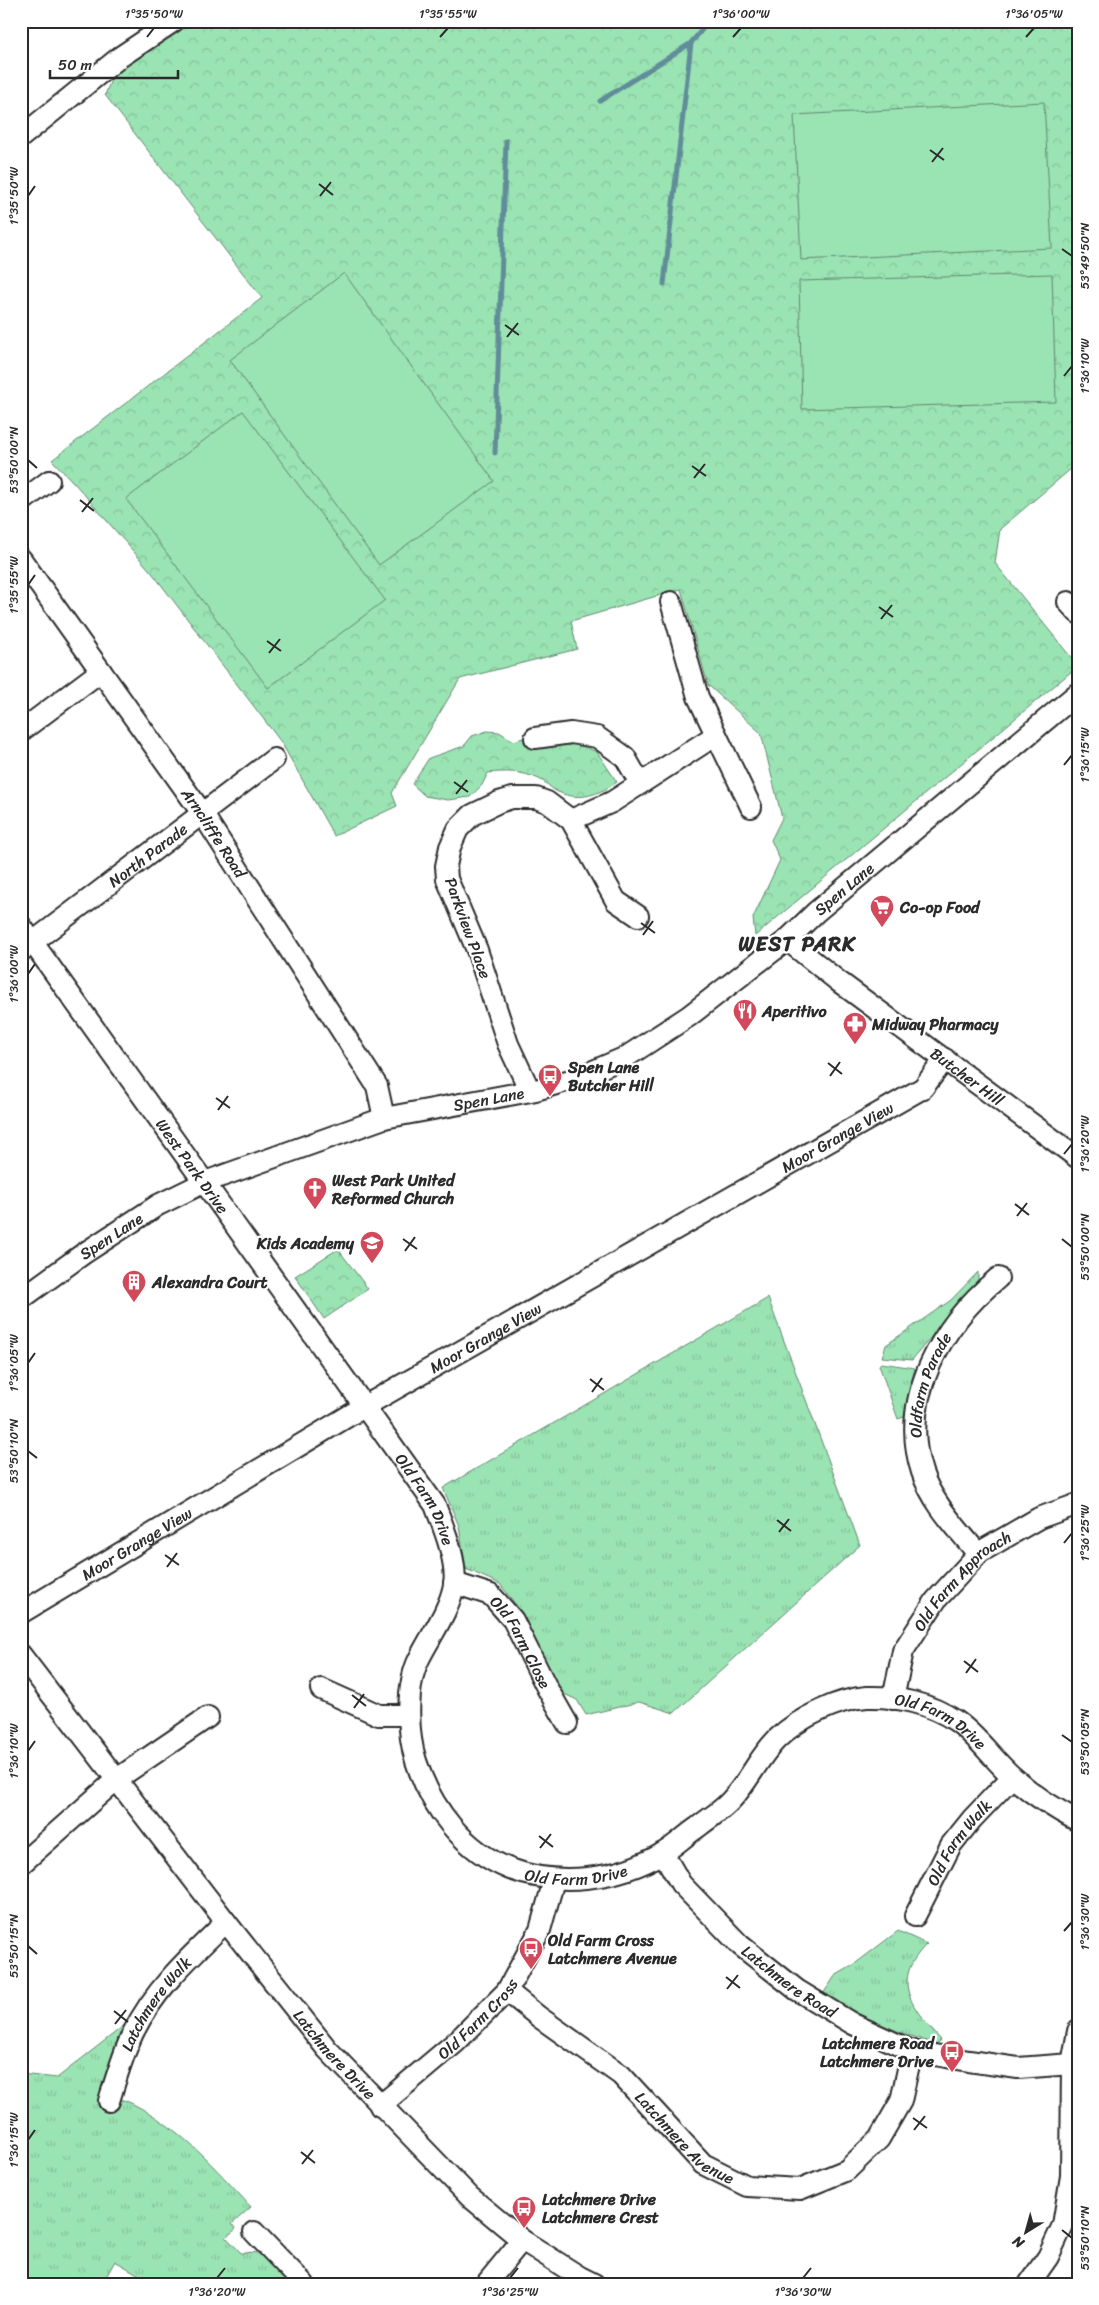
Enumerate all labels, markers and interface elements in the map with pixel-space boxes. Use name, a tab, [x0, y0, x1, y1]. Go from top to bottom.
text: 1°35'50"W	[125, 3, 184, 25]
text: 1°35'55"W	[419, 3, 478, 25]
text: 1°36'00"W	[712, 3, 771, 25]
text: 1°36'05"W	[1005, 3, 1063, 25]
scale bar	[50, 48, 178, 80]
text: 50 m	[58, 52, 93, 78]
text: 1°35'50"W	[3, 166, 25, 225]
text: 53°49'50"N	[1074, 222, 1096, 289]
text: 1°36'10"W	[1074, 338, 1096, 394]
text: 53°50'00"N	[3, 426, 25, 493]
text: 1°35'55"W	[3, 555, 25, 614]
text: 1°36'15"W	[1074, 727, 1096, 782]
street label: Arncliffe Road	[173, 780, 255, 885]
street label: North Parade	[101, 815, 194, 895]
street label: Spen Lane	[807, 855, 881, 923]
street label: Parkview Place	[436, 873, 500, 983]
place label: Co-op Food	[899, 893, 981, 922]
supermarket icon: Co-op Food	[869, 894, 895, 928]
district label: WEST PARK	[738, 925, 857, 963]
text: 1°36'00"W	[3, 944, 25, 1003]
place label: Aperitivo	[761, 997, 827, 1026]
restaurant icon: Aperitivo	[732, 998, 758, 1032]
place label: Midway Pharmacy	[871, 1010, 999, 1039]
pharmacy icon: Midway Pharmacy	[842, 1011, 868, 1045]
street label: Butcher Hill	[924, 1039, 1011, 1114]
place label: Spen Lane Butcher Hill	[567, 1053, 655, 1100]
bus stop icon: Spen Lane Butcher Hill	[537, 1063, 563, 1097]
street label: Spen Lane	[451, 1078, 527, 1119]
street label: Moor Grange View	[775, 1093, 899, 1181]
street label: West Park Drive	[148, 1112, 237, 1220]
text: 1°36'20"W	[1074, 1115, 1096, 1172]
place label: West Park United Reformed Church	[331, 1166, 456, 1213]
church icon: West Park United Reformed Church	[302, 1176, 328, 1210]
street label: Spen Lane	[73, 1204, 149, 1267]
text: 53°50'00"N	[1074, 1213, 1096, 1280]
place label: Kids Academy	[256, 1229, 355, 1258]
school or university icon: Kids Academy	[359, 1230, 385, 1264]
place label: Alexandra Court	[151, 1268, 268, 1297]
building icon: Alexandra Court	[121, 1269, 147, 1303]
street label: Moor Grange View	[424, 1294, 547, 1381]
street label: Oldfarm Parade	[901, 1326, 959, 1438]
text: 1°36'05"W	[3, 1334, 25, 1392]
text: 53°50'10"N	[3, 1418, 25, 1483]
street label: Old Farm Drive	[388, 1447, 463, 1549]
street label: Moor Grange View	[75, 1499, 198, 1588]
text: 1°36'25"W	[1074, 1504, 1096, 1561]
street label: Old Farm Approach	[905, 1522, 1017, 1637]
street label: Old Farm Close	[483, 1588, 560, 1694]
street label: Old Farm Drive	[893, 1684, 994, 1756]
text: 53°50'05"N	[1074, 1708, 1096, 1775]
text: 1°36'10"W	[3, 1723, 25, 1779]
street label: Old Farm Walk	[918, 1792, 999, 1891]
street label: Old Farm Drive	[522, 1856, 631, 1894]
text: 1°36'30"W	[1074, 1893, 1096, 1950]
text: 53°50'15"N	[3, 1913, 25, 1978]
place label: Old Farm Cross Latchmere Avenue	[547, 1926, 677, 1973]
bus stop icon: Old Farm Cross Latchmere Avenue	[518, 1936, 544, 1970]
street label: Latchmere Road	[735, 1937, 844, 2026]
street label: Latchmere Walk	[112, 1949, 199, 2056]
street label: Old Farm Cross	[430, 1973, 526, 2067]
street label: Latchmere Drive	[286, 2002, 383, 2107]
place label: Latchmere Road Latchmere Drive	[820, 2029, 936, 2076]
bus stop icon: Latchmere Road Latchmere Drive	[939, 2039, 965, 2073]
street label: Latchmere Avenue	[628, 2084, 740, 2192]
text: 1°36'15"W	[3, 2112, 25, 2167]
place label: Latchmere Drive Latchmere Crest	[542, 2185, 659, 2232]
bus stop icon: Latchmere Drive Latchmere Crest	[511, 2195, 537, 2229]
text: 53°50'10"N	[1074, 2205, 1096, 2270]
north arrow	[1002, 2208, 1052, 2258]
text: N	[1007, 2229, 1031, 2255]
text: 1°36'20"W	[189, 2281, 246, 2303]
text: 1°36'25"W	[482, 2281, 539, 2303]
text: 1°36'30"W	[775, 2281, 832, 2303]

